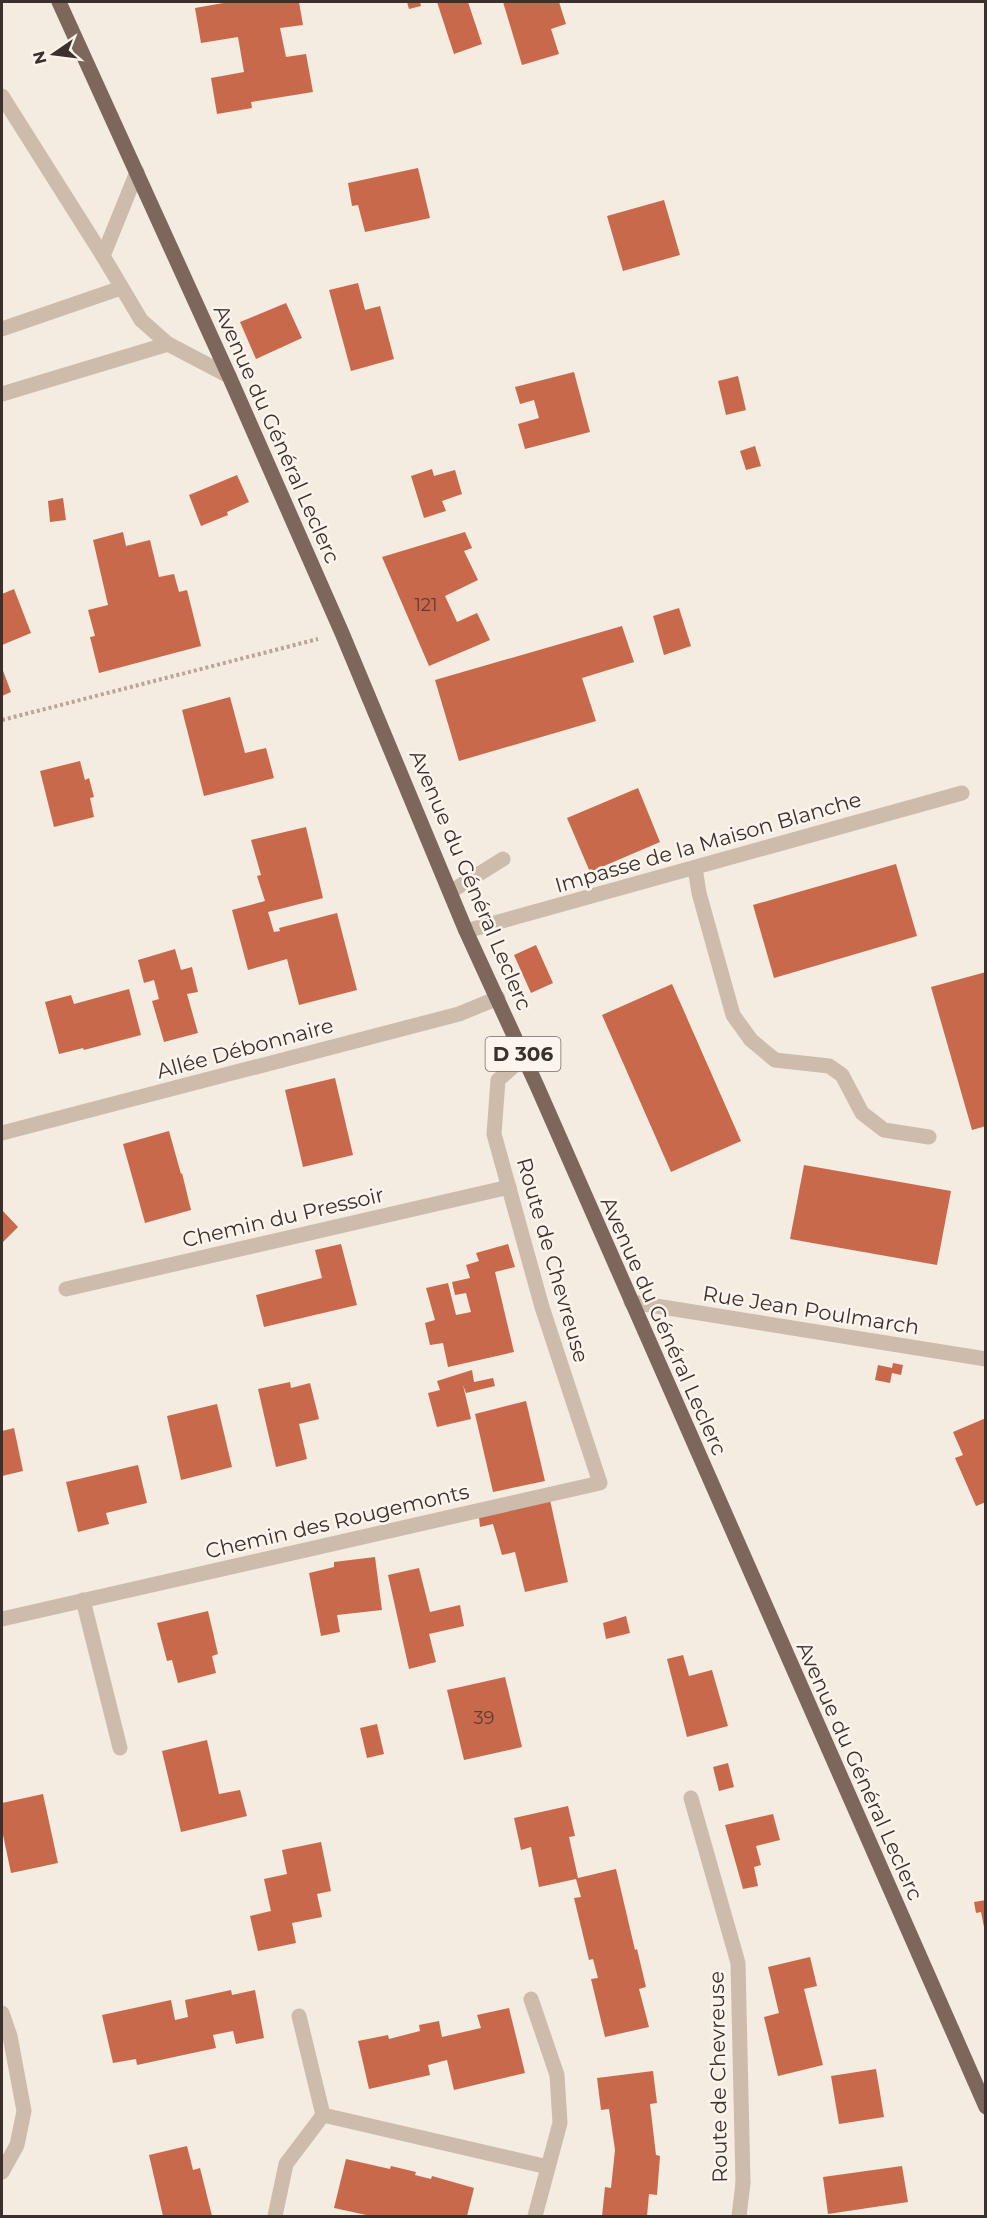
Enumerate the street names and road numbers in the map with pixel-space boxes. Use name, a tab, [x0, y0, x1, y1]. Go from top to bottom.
street label: Avenue du Général Leclerc	[209, 301, 345, 567]
street label: Avenue du Général Leclerc	[405, 746, 537, 1014]
street label: Impasse de la Maison Blanche	[552, 786, 864, 898]
street label: Allée Débonnaire	[154, 1012, 336, 1084]
road number: D 306	[486, 1037, 560, 1071]
street label: Route de Chevreuse	[512, 1155, 594, 1365]
street label: Chemin du Pressoir	[180, 1182, 386, 1252]
street label: Avenue du Général Leclerc	[596, 1193, 732, 1459]
street label: Rue Jean Poulmarch	[701, 1281, 921, 1339]
street label: Chemin des Rougemonts	[203, 1478, 471, 1564]
street label: Avenue du Général Leclerc	[792, 1638, 928, 1904]
street label: Route de Chevreuse	[704, 1971, 732, 2183]

